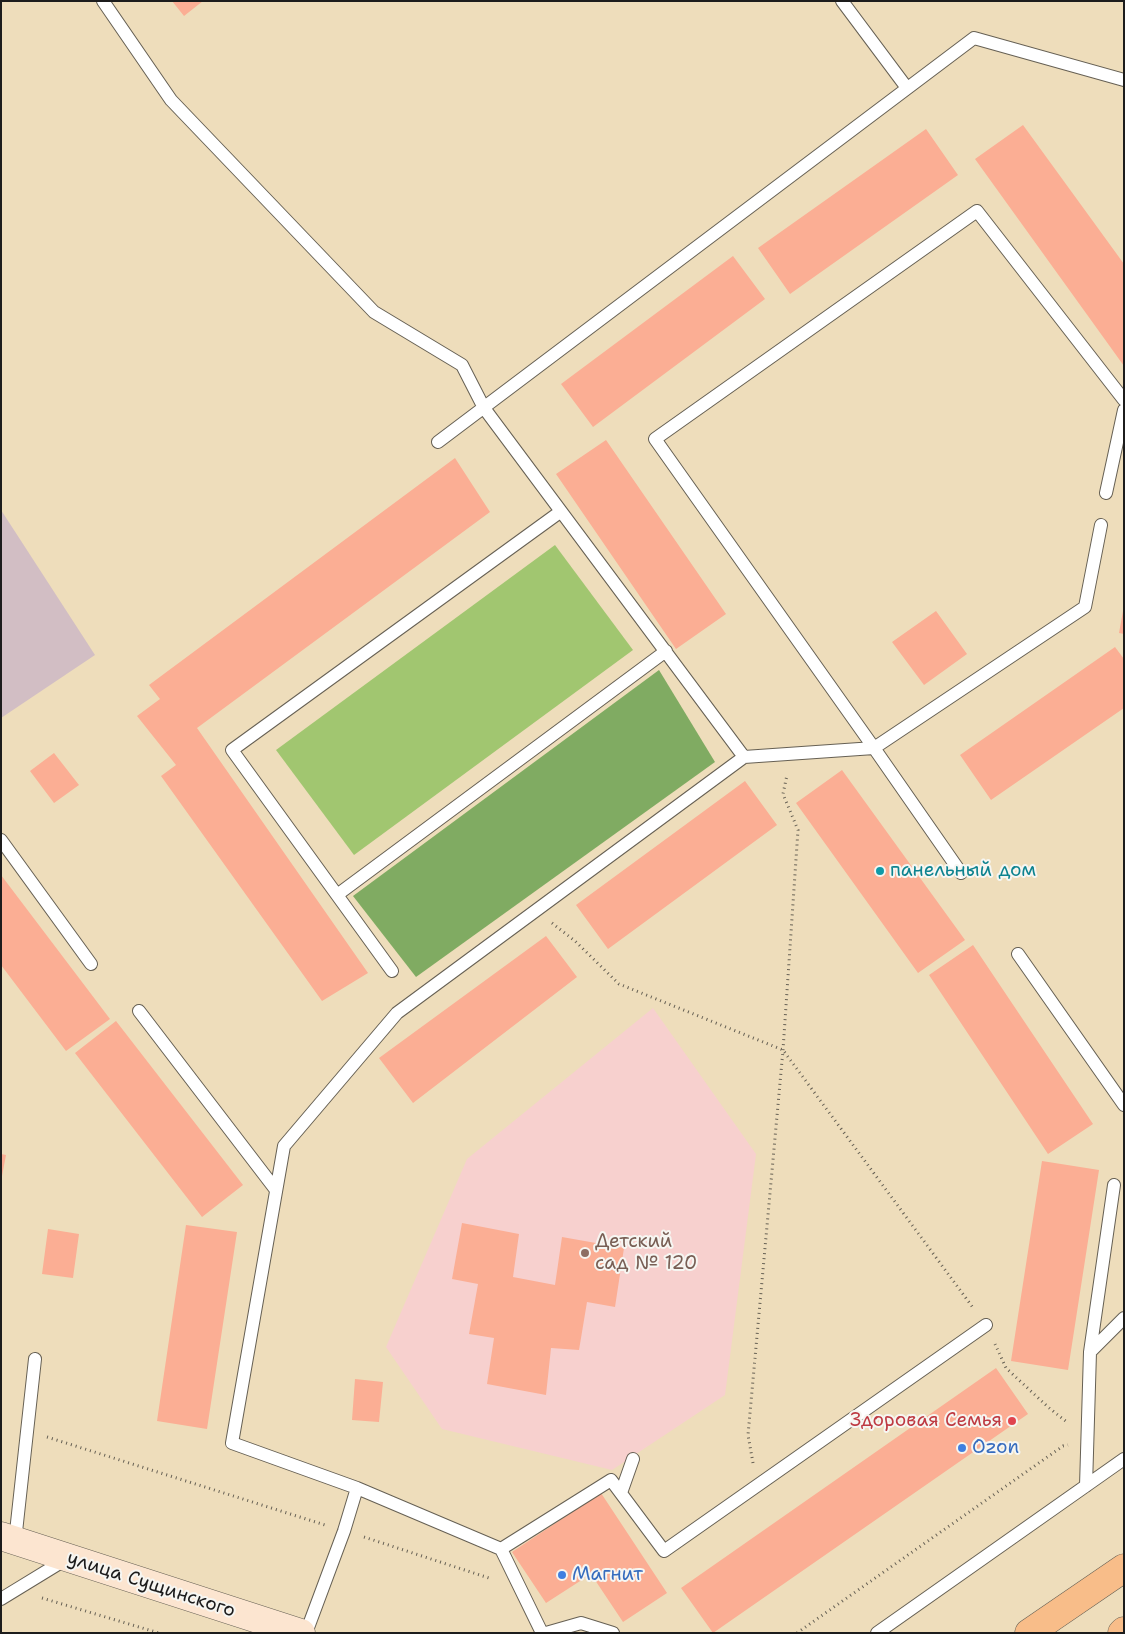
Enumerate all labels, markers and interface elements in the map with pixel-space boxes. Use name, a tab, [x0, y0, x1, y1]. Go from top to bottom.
place label: панельный дом	[890, 860, 1036, 882]
marker: панельный дом	[874, 865, 886, 877]
place label: Детский сад № 120	[595, 1231, 697, 1275]
marker: Детский сад № 120	[579, 1247, 591, 1259]
place label: Здоровая Семья	[850, 1410, 1002, 1432]
marker: Здоровая Семья	[1006, 1415, 1018, 1427]
place label: Ozon	[972, 1437, 1019, 1459]
marker: Ozon	[956, 1442, 968, 1454]
street label: улица Сущинского	[64, 1547, 238, 1623]
place label: Магнит	[572, 1564, 643, 1586]
marker: Магнит	[556, 1569, 568, 1581]

